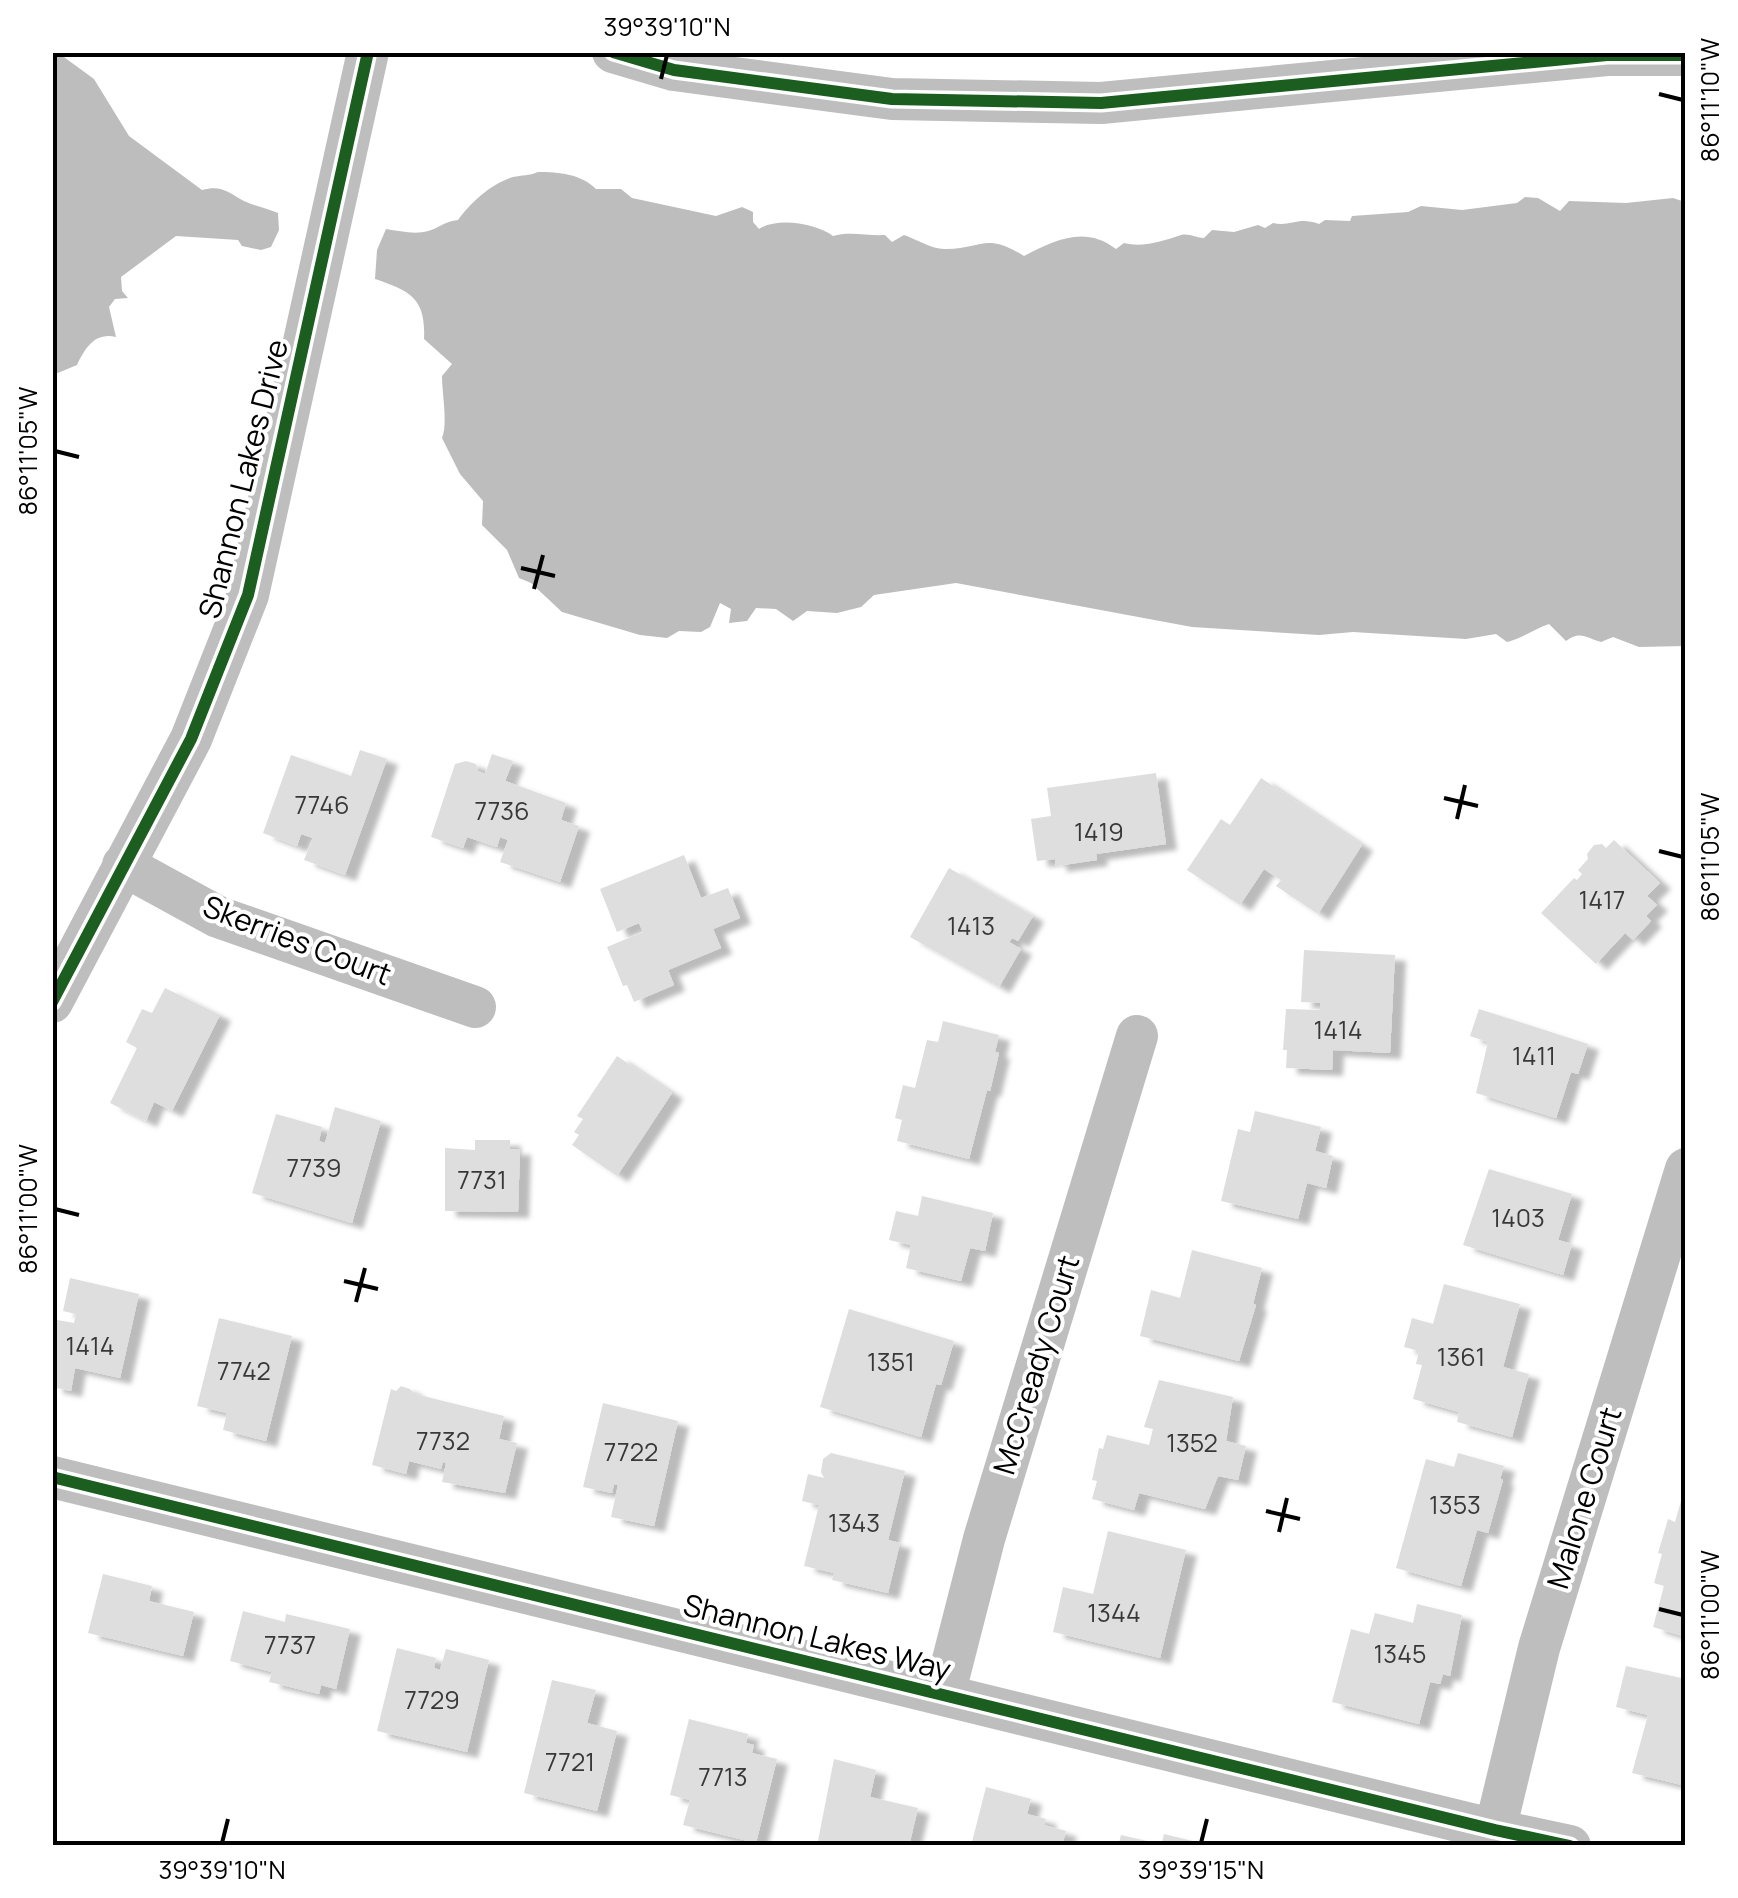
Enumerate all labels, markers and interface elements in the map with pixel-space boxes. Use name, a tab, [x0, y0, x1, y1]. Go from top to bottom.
text: 39°39'10"N	[603, 9, 731, 44]
text: 86°11'10"W	[1692, 38, 1727, 162]
street label: Shannon Lakes Drive	[188, 335, 297, 622]
text: 86°11'05"W	[10, 387, 45, 516]
house number: 7746	[294, 787, 350, 822]
house number: 7736	[474, 793, 530, 828]
text: 86°11'05"W	[1692, 793, 1727, 922]
house number: 1419	[1074, 814, 1124, 849]
house number: 1417	[1579, 882, 1625, 917]
street label: Skerries Court	[198, 885, 397, 994]
house number: 1413	[947, 908, 995, 943]
house number: 1414	[1314, 1012, 1362, 1047]
house number: 1411	[1512, 1038, 1556, 1073]
text: 86°11'00"W	[10, 1144, 45, 1274]
house number: 7739	[286, 1150, 342, 1185]
house number: 7731	[457, 1162, 507, 1197]
house number: 1403	[1491, 1200, 1545, 1235]
street label: McCready Court	[983, 1250, 1088, 1479]
house number: 1414	[66, 1328, 114, 1363]
house number: 1361	[1437, 1339, 1485, 1374]
house number: 1351	[867, 1344, 915, 1379]
house number: 7742	[217, 1353, 271, 1388]
street label: Malone Court	[1537, 1402, 1631, 1593]
house number: 7732	[416, 1423, 470, 1458]
house number: 1352	[1166, 1425, 1218, 1460]
house number: 7722	[604, 1434, 658, 1469]
house number: 1353	[1429, 1487, 1481, 1522]
house number: 1343	[828, 1505, 880, 1540]
text: 86°11'00"W	[1692, 1550, 1727, 1680]
street label: Shannon Lakes Way	[679, 1583, 956, 1690]
house number: 1344	[1087, 1595, 1141, 1630]
house number: 7737	[264, 1627, 316, 1662]
house number: 1345	[1374, 1636, 1426, 1671]
house number: 7729	[404, 1682, 460, 1717]
house number: 7721	[545, 1744, 595, 1779]
house number: 7713	[698, 1759, 748, 1794]
text: 39°39'10"N	[158, 1852, 286, 1887]
text: 39°39'15"N	[1138, 1852, 1264, 1887]

